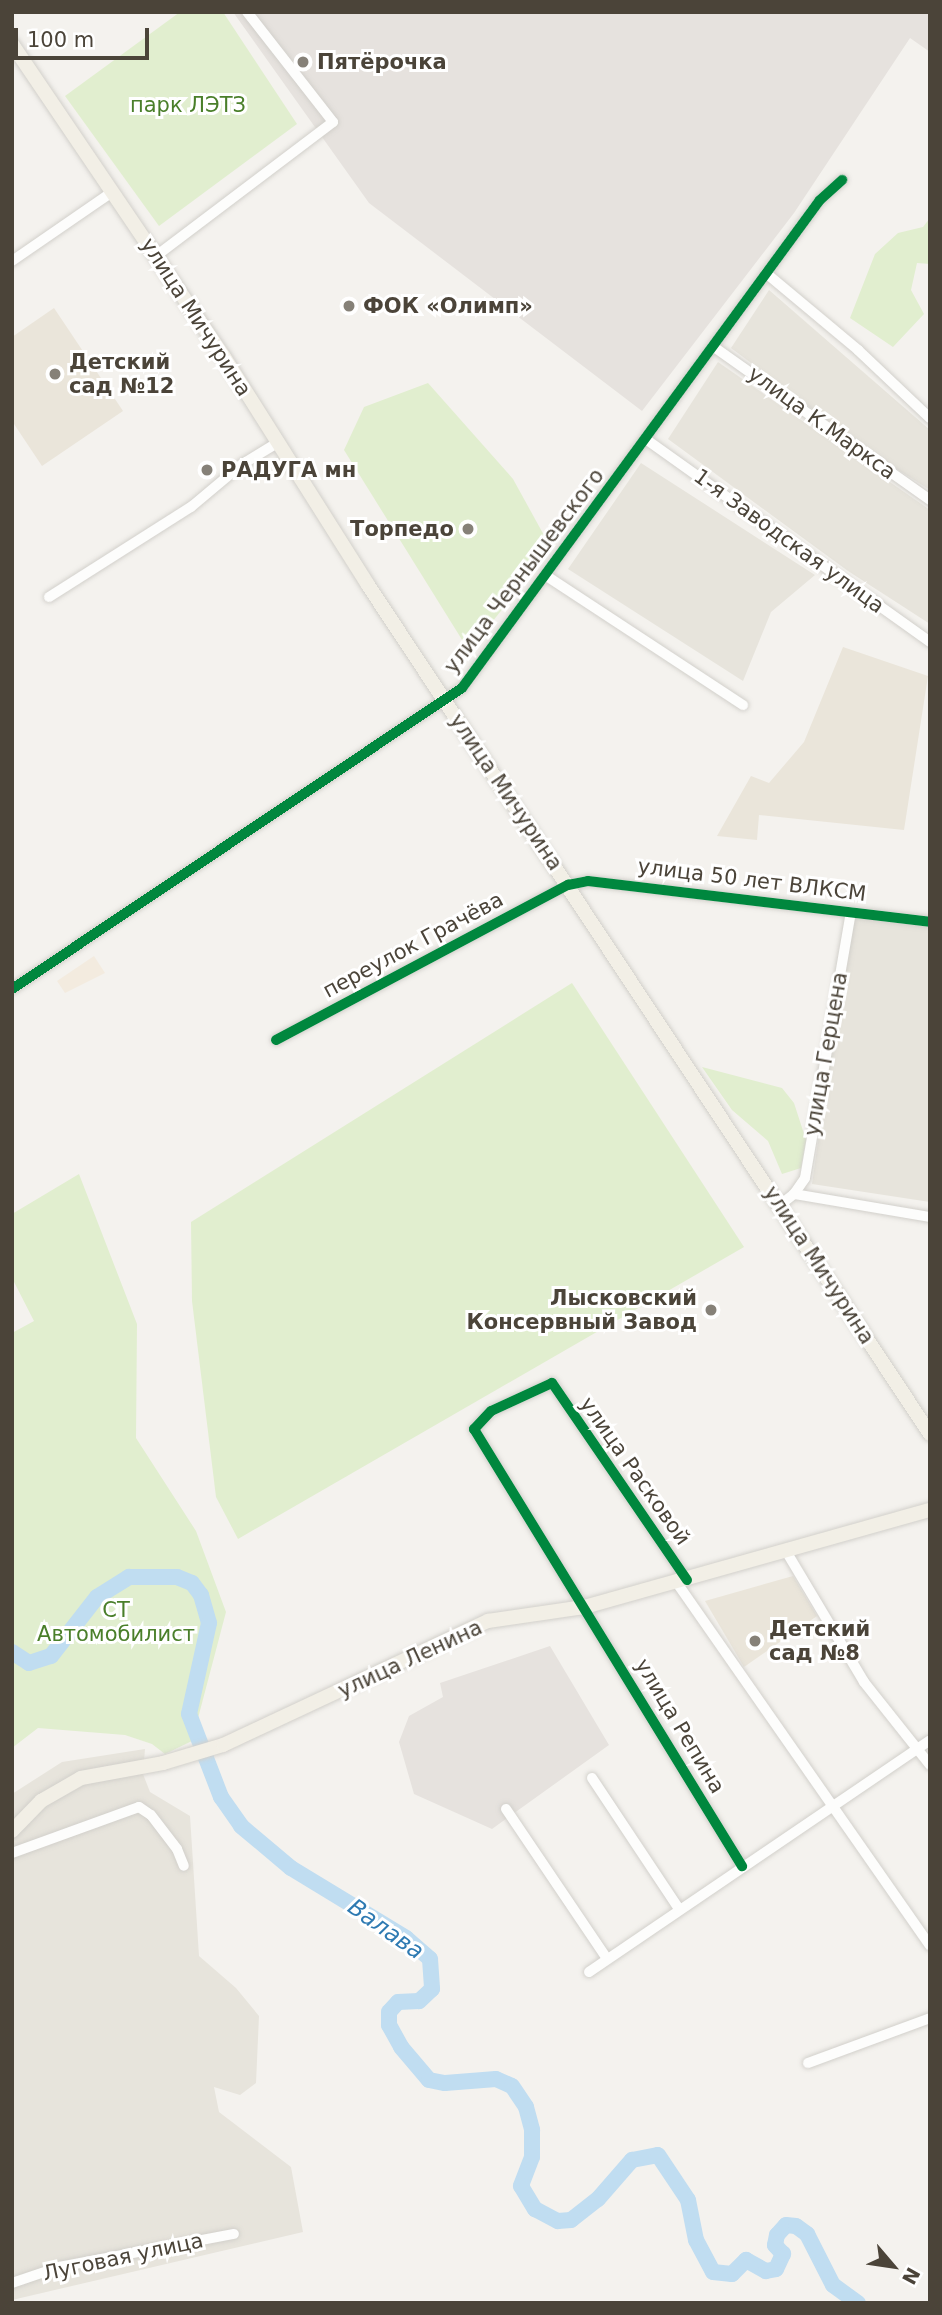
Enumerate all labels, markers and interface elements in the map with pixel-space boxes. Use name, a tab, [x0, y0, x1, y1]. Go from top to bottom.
scale bar	[18, 14, 152, 58]
text: 100 m	[27, 28, 94, 52]
place label: Пятёрочка	[317, 49, 447, 75]
marker: Пятёрочка	[295, 54, 311, 70]
park label: парк ЛЭТЗ	[130, 92, 246, 118]
street label: улица Мичурина	[135, 233, 257, 401]
place label: ФОК «Олимп»	[363, 293, 533, 319]
marker: ФОК «Олимп»	[341, 298, 357, 314]
place label: Детский сад №12	[69, 349, 174, 399]
street label: улица К.Маркса	[743, 361, 901, 485]
marker: Детский сад №12	[47, 366, 63, 382]
place label: РАДУГА мн	[221, 457, 356, 483]
marker: РАДУГА мн	[199, 462, 215, 478]
street label: 1-я Заводская улица	[689, 463, 889, 619]
street label: улица Чернышевского	[439, 464, 609, 678]
place label: Торпедо	[350, 516, 454, 542]
marker: Торпедо	[460, 521, 476, 537]
street label: улица Мичурина	[444, 709, 568, 875]
street label: улица 50 лет ВЛКСМ	[636, 853, 868, 907]
street label: переулок Грачёва	[319, 887, 507, 1003]
street label: улица Герцена	[799, 970, 853, 1138]
street label: улица Мичурина	[758, 1181, 880, 1349]
place label: Лысковский Консервный Завод	[467, 1285, 697, 1335]
marker: Лысковский Консервный Завод	[703, 1302, 719, 1318]
street label: улица Расковой	[575, 1392, 695, 1550]
park label: СТ Автомобилист	[37, 1597, 195, 1647]
street label: улица Ленина	[334, 1615, 486, 1703]
place label: Детский сад №8	[769, 1616, 870, 1666]
marker: Детский сад №8	[747, 1633, 763, 1649]
street label: улица Репина	[630, 1654, 730, 1798]
water label: Валава	[343, 1893, 429, 1965]
street label: Луговая улица	[41, 2228, 205, 2286]
north arrow	[858, 2231, 928, 2301]
text: N	[898, 2264, 925, 2288]

